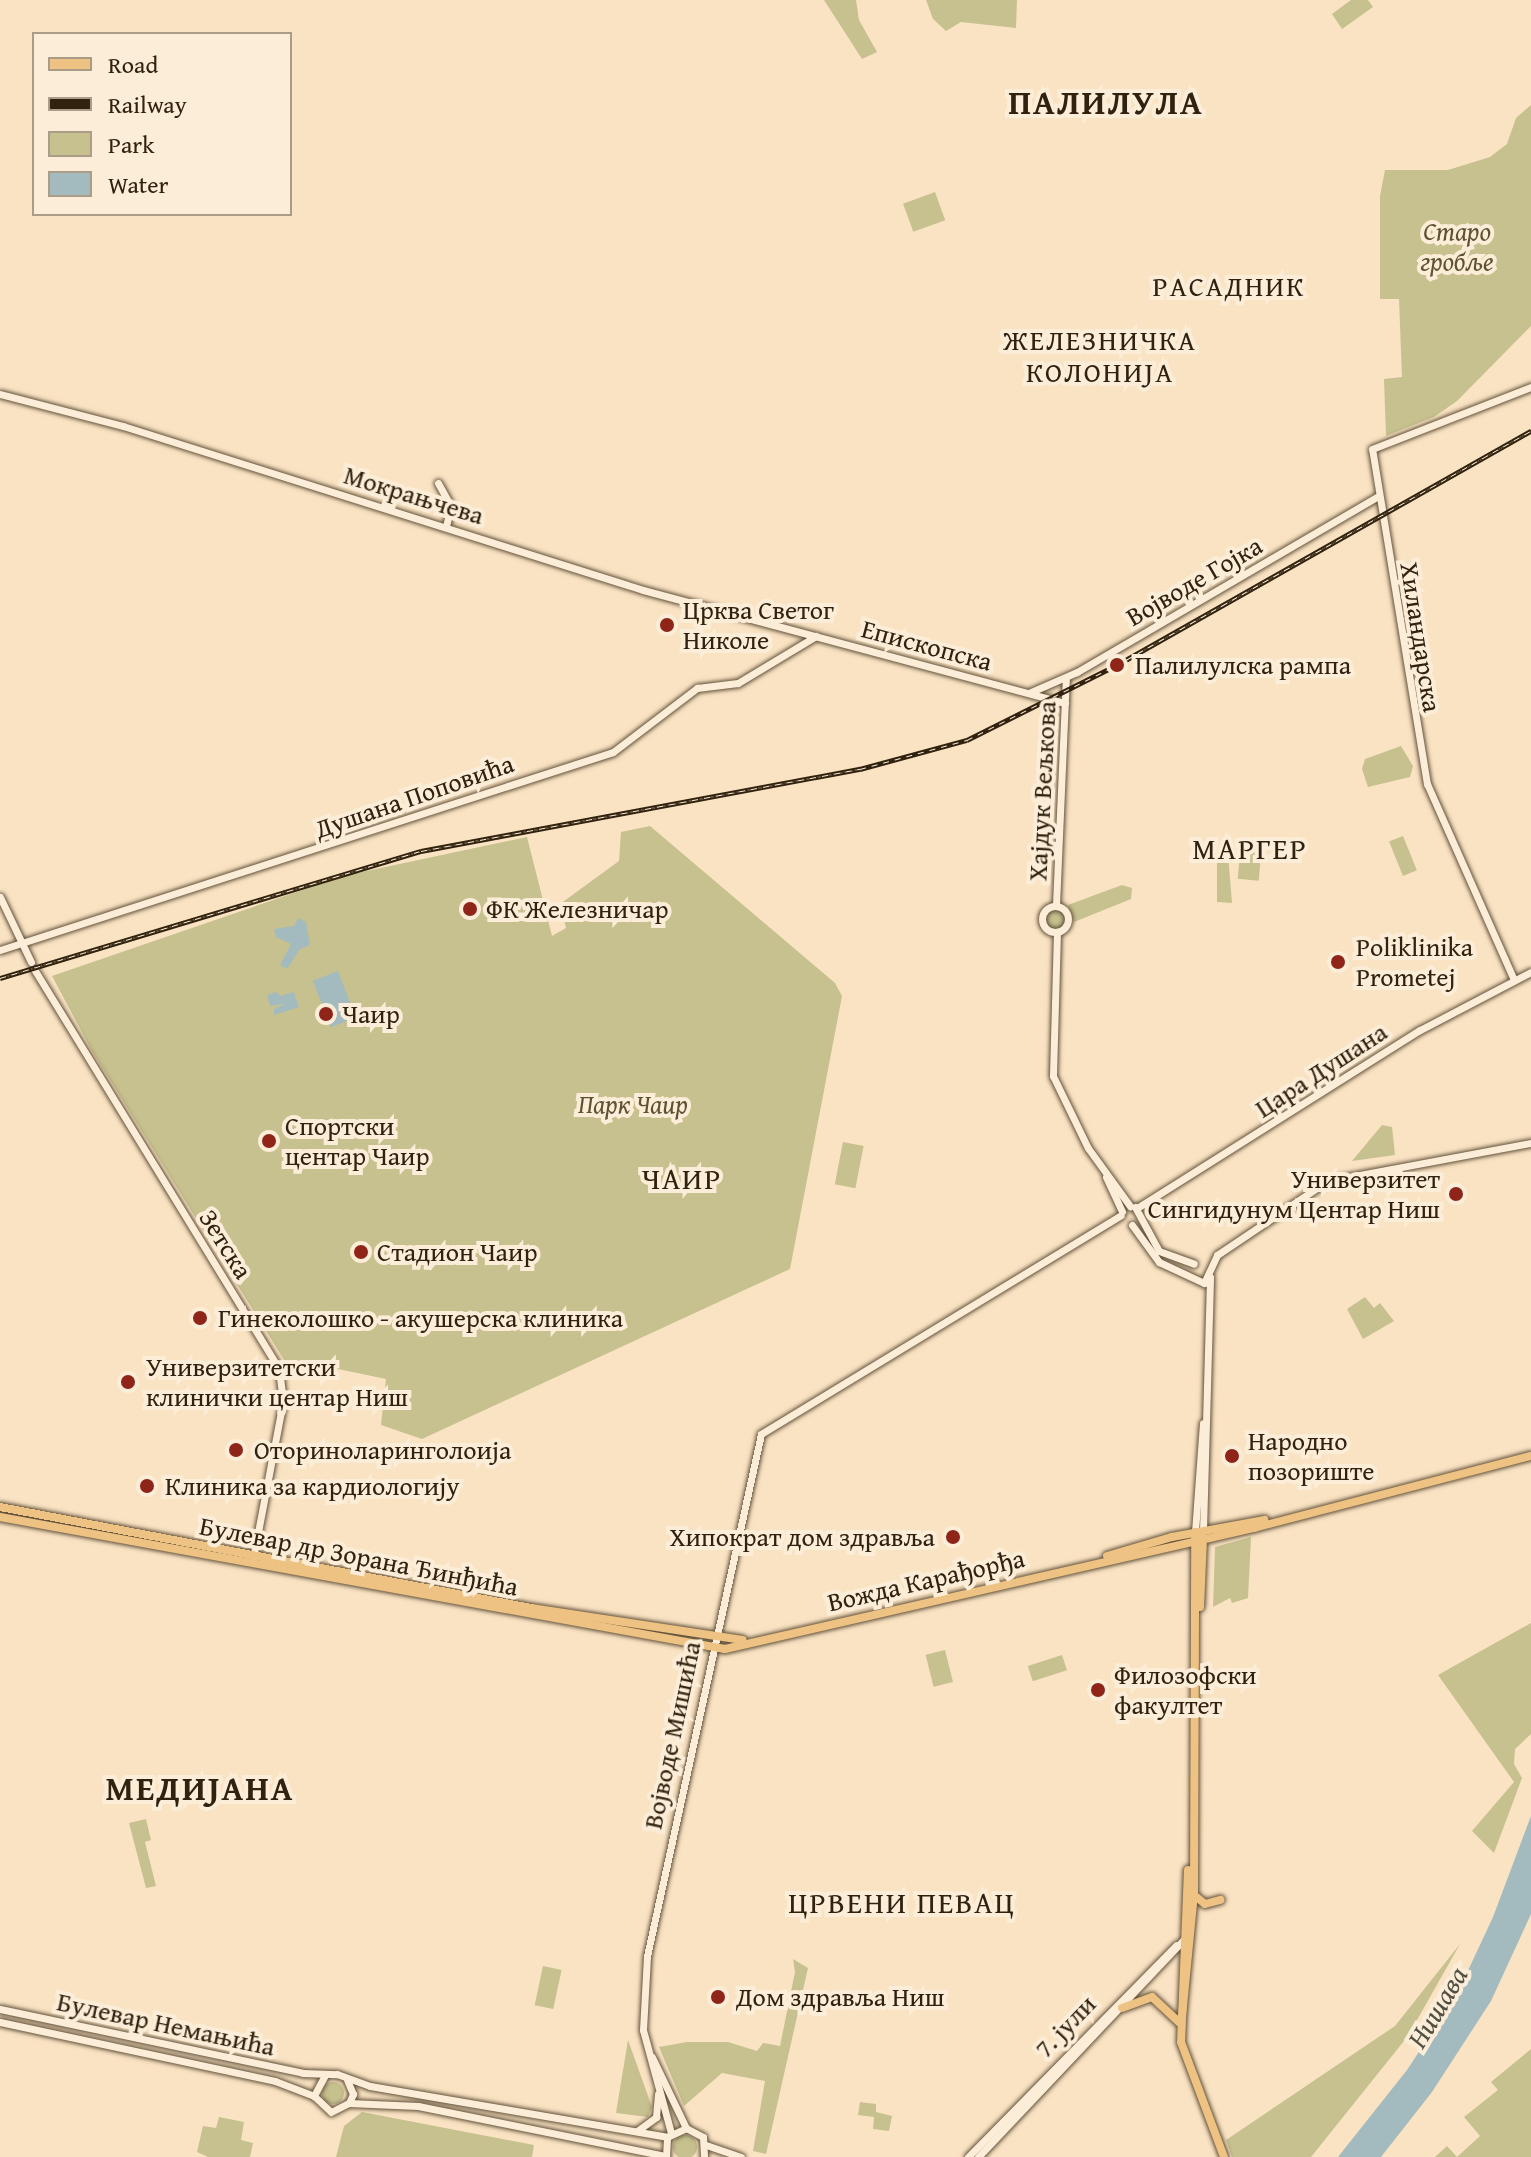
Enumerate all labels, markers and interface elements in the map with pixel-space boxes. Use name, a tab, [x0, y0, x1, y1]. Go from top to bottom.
legend	[32, 32, 292, 216]
text: Road	[108, 47, 158, 82]
district label: ПАЛИЛУЛА	[1008, 82, 1204, 122]
text: Railway	[108, 87, 187, 122]
text: Park	[108, 127, 154, 162]
text: Water	[108, 167, 168, 202]
park label: Старо гробље	[1421, 215, 1493, 276]
district label: РАСАДНИК	[1153, 269, 1305, 303]
district label: ЖЕЛЕЗНИЧКА КОЛОНИЈА	[1003, 323, 1197, 389]
street label: Мокрањчева	[340, 459, 488, 531]
street label: Војводе Гојка	[1120, 530, 1268, 632]
street label: Хиландарска	[1394, 560, 1448, 714]
place label: Црква Светог Николе	[683, 594, 834, 656]
street label: Епископска	[858, 613, 996, 677]
marker: Црква Светог Николе	[658, 616, 676, 634]
place label: Палилулска рампа	[1135, 649, 1351, 681]
marker: Палилулска рампа	[1106, 654, 1128, 676]
street label: Хајдук Вељкова	[1022, 700, 1062, 882]
street label: Душана Поповића	[311, 747, 517, 845]
district label: МАРГЕР	[1192, 830, 1308, 866]
place label: ФК Железничар	[486, 893, 669, 925]
marker: ФК Железничар	[461, 900, 479, 918]
place label: Poliklinika Prometej	[1356, 931, 1473, 992]
marker: Poliklinika Prometej	[1327, 951, 1349, 973]
place label: Чаир	[342, 998, 400, 1030]
marker: Чаир	[317, 1005, 335, 1023]
street label: Цара Душана	[1249, 1016, 1393, 1124]
park label: Парк Чаир	[578, 1088, 688, 1120]
place label: Спортски центар Чаир	[285, 1110, 430, 1172]
marker: Спортски центар Чаир	[260, 1132, 278, 1150]
district label: ЧАИР	[642, 1160, 722, 1196]
place label: Универзитет Сингидунум Центар Ниш	[1148, 1163, 1440, 1224]
marker: Универзитет Сингидунум Центар Ниш	[1447, 1185, 1465, 1203]
street label: Зетска	[193, 1204, 259, 1284]
place label: Стадион Чаир	[377, 1236, 537, 1268]
marker: Стадион Чаир	[352, 1243, 370, 1261]
place label: Гинеколошко - акушерска клиника	[218, 1302, 623, 1334]
marker: Гинеколошко - акушерска клиника	[189, 1307, 211, 1329]
place label: Универзитетски клинички центар Ниш	[146, 1351, 408, 1412]
marker: Универзитетски клинички центар Ниш	[117, 1371, 139, 1393]
place label: Народно позориште	[1248, 1425, 1374, 1486]
place label: Оториноларинголоија	[254, 1434, 511, 1466]
marker: Оториноларинголоија	[225, 1439, 247, 1461]
marker: Народно позориште	[1223, 1447, 1241, 1465]
place label: Клиника за кардиологију	[165, 1470, 460, 1502]
marker: Клиника за кардиологију	[136, 1475, 158, 1497]
street label: Булевар др Зорана Ђинђића	[197, 1510, 521, 1602]
place label: Хипократ дом здравља	[669, 1521, 935, 1553]
marker: Хипократ дом здравља	[942, 1526, 964, 1548]
street label: Вожда Карађорђа	[824, 1542, 1028, 1618]
street label: Војводе Мишића	[637, 1638, 707, 1832]
place label: Филозофски факултет	[1114, 1659, 1257, 1720]
marker: Филозофски факултет	[1089, 1681, 1107, 1699]
district label: МЕДИЈАНА	[105, 1768, 295, 1808]
district label: ЦРВЕНИ ПЕВАЦ	[788, 1884, 1016, 1920]
water label: Нишава	[1400, 1960, 1474, 2054]
place label: Дом здравља Ниш	[736, 1981, 944, 2013]
street label: Булевар Немањића	[54, 1986, 278, 2062]
marker: Дом здравља Ниш	[707, 1986, 729, 2008]
street label: 7. јули	[1028, 1988, 1102, 2064]

